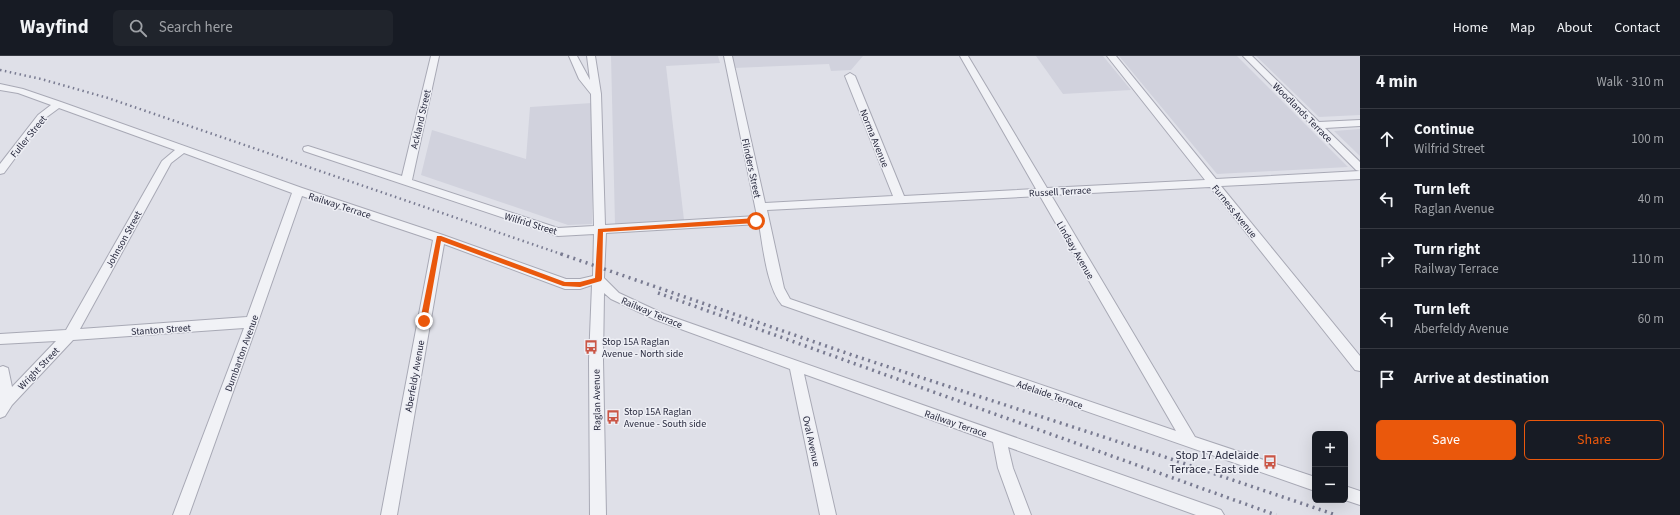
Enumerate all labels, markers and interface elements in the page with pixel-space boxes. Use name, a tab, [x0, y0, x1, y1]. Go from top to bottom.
search box	[113, 10, 393, 46]
text: Wayfind	[20, 14, 89, 41]
icon: search	[127, 17, 149, 39]
text: Search here	[159, 17, 233, 38]
text: Home	[1453, 18, 1488, 38]
text: Map	[1510, 18, 1535, 38]
text: About	[1557, 18, 1592, 38]
text: Contact	[1614, 18, 1660, 38]
text: 4 min	[1376, 70, 1417, 94]
text: Walk · 310 m	[1596, 73, 1664, 91]
street label: Woodlands Terrace	[1269, 80, 1335, 146]
street label: Ackland Street	[407, 88, 435, 150]
street label: Norma Avenue	[856, 107, 892, 170]
street label: Fuller Street	[7, 112, 51, 161]
text: Continue	[1414, 119, 1474, 140]
icon: ahead	[1376, 128, 1398, 150]
text: 100 m	[1631, 130, 1664, 148]
street label: Flinders Street	[738, 137, 764, 200]
text: Wilfrid Street	[1414, 140, 1485, 158]
text: Turn left	[1414, 179, 1470, 200]
street label: Furness Avenue	[1208, 182, 1260, 241]
street label: Russell Terrace	[1029, 183, 1092, 201]
icon: left	[1376, 188, 1398, 210]
street label: Railway Terrace	[307, 189, 373, 223]
text: 40 m	[1638, 190, 1664, 208]
text: Raglan Avenue	[1414, 200, 1494, 218]
street label: Johnson Street	[102, 208, 146, 271]
street label: Wilfrid Street	[503, 209, 559, 239]
route start	[747, 212, 765, 230]
street label: Lindsay Avenue	[1053, 219, 1097, 282]
text: Turn right	[1414, 239, 1480, 260]
icon: right	[1376, 248, 1398, 270]
text: 110 m	[1631, 250, 1664, 268]
text: Railway Terrace	[1414, 260, 1499, 278]
street label: Railway Terrace	[619, 294, 684, 332]
text: Turn left	[1414, 299, 1470, 320]
icon: left	[1376, 308, 1398, 330]
text: 60 m	[1638, 310, 1664, 328]
route end	[415, 312, 433, 330]
street label: Dumbarton Avenue	[222, 313, 262, 394]
text: Aberfeldy Avenue	[1414, 320, 1509, 338]
street label: Stanton Street	[131, 321, 192, 339]
place label: Stop 15A Raglan Avenue - North side	[602, 335, 683, 361]
street label: Aberfeldy Avenue	[402, 339, 428, 413]
bus stop icon: Stop 15A Raglan Avenue - North side	[583, 339, 599, 355]
street label: Wright Street	[15, 344, 63, 393]
icon: arrive	[1376, 368, 1398, 390]
text: Arrive at destination	[1414, 368, 1549, 389]
street label: Raglan Avenue	[589, 369, 605, 431]
street label: Adelaide Terrace	[1015, 377, 1085, 413]
place label: Stop 15A Raglan Avenue - South side	[624, 405, 706, 431]
street label: Railway Terrace	[923, 407, 989, 441]
bus stop icon: Stop 15A Raglan Avenue - South side	[605, 409, 621, 425]
street label: Oval Avenue	[799, 415, 823, 468]
button: Save	[1376, 420, 1516, 460]
button: Share	[1524, 420, 1664, 460]
map controls	[1312, 431, 1348, 503]
button: +	[1312, 431, 1348, 467]
place label: Stop 17 Adelaide Terrace - East side	[1169, 447, 1259, 478]
bus stop icon: Stop 17 Adelaide Terrace - East side	[1262, 454, 1278, 470]
button: −	[1312, 467, 1348, 503]

